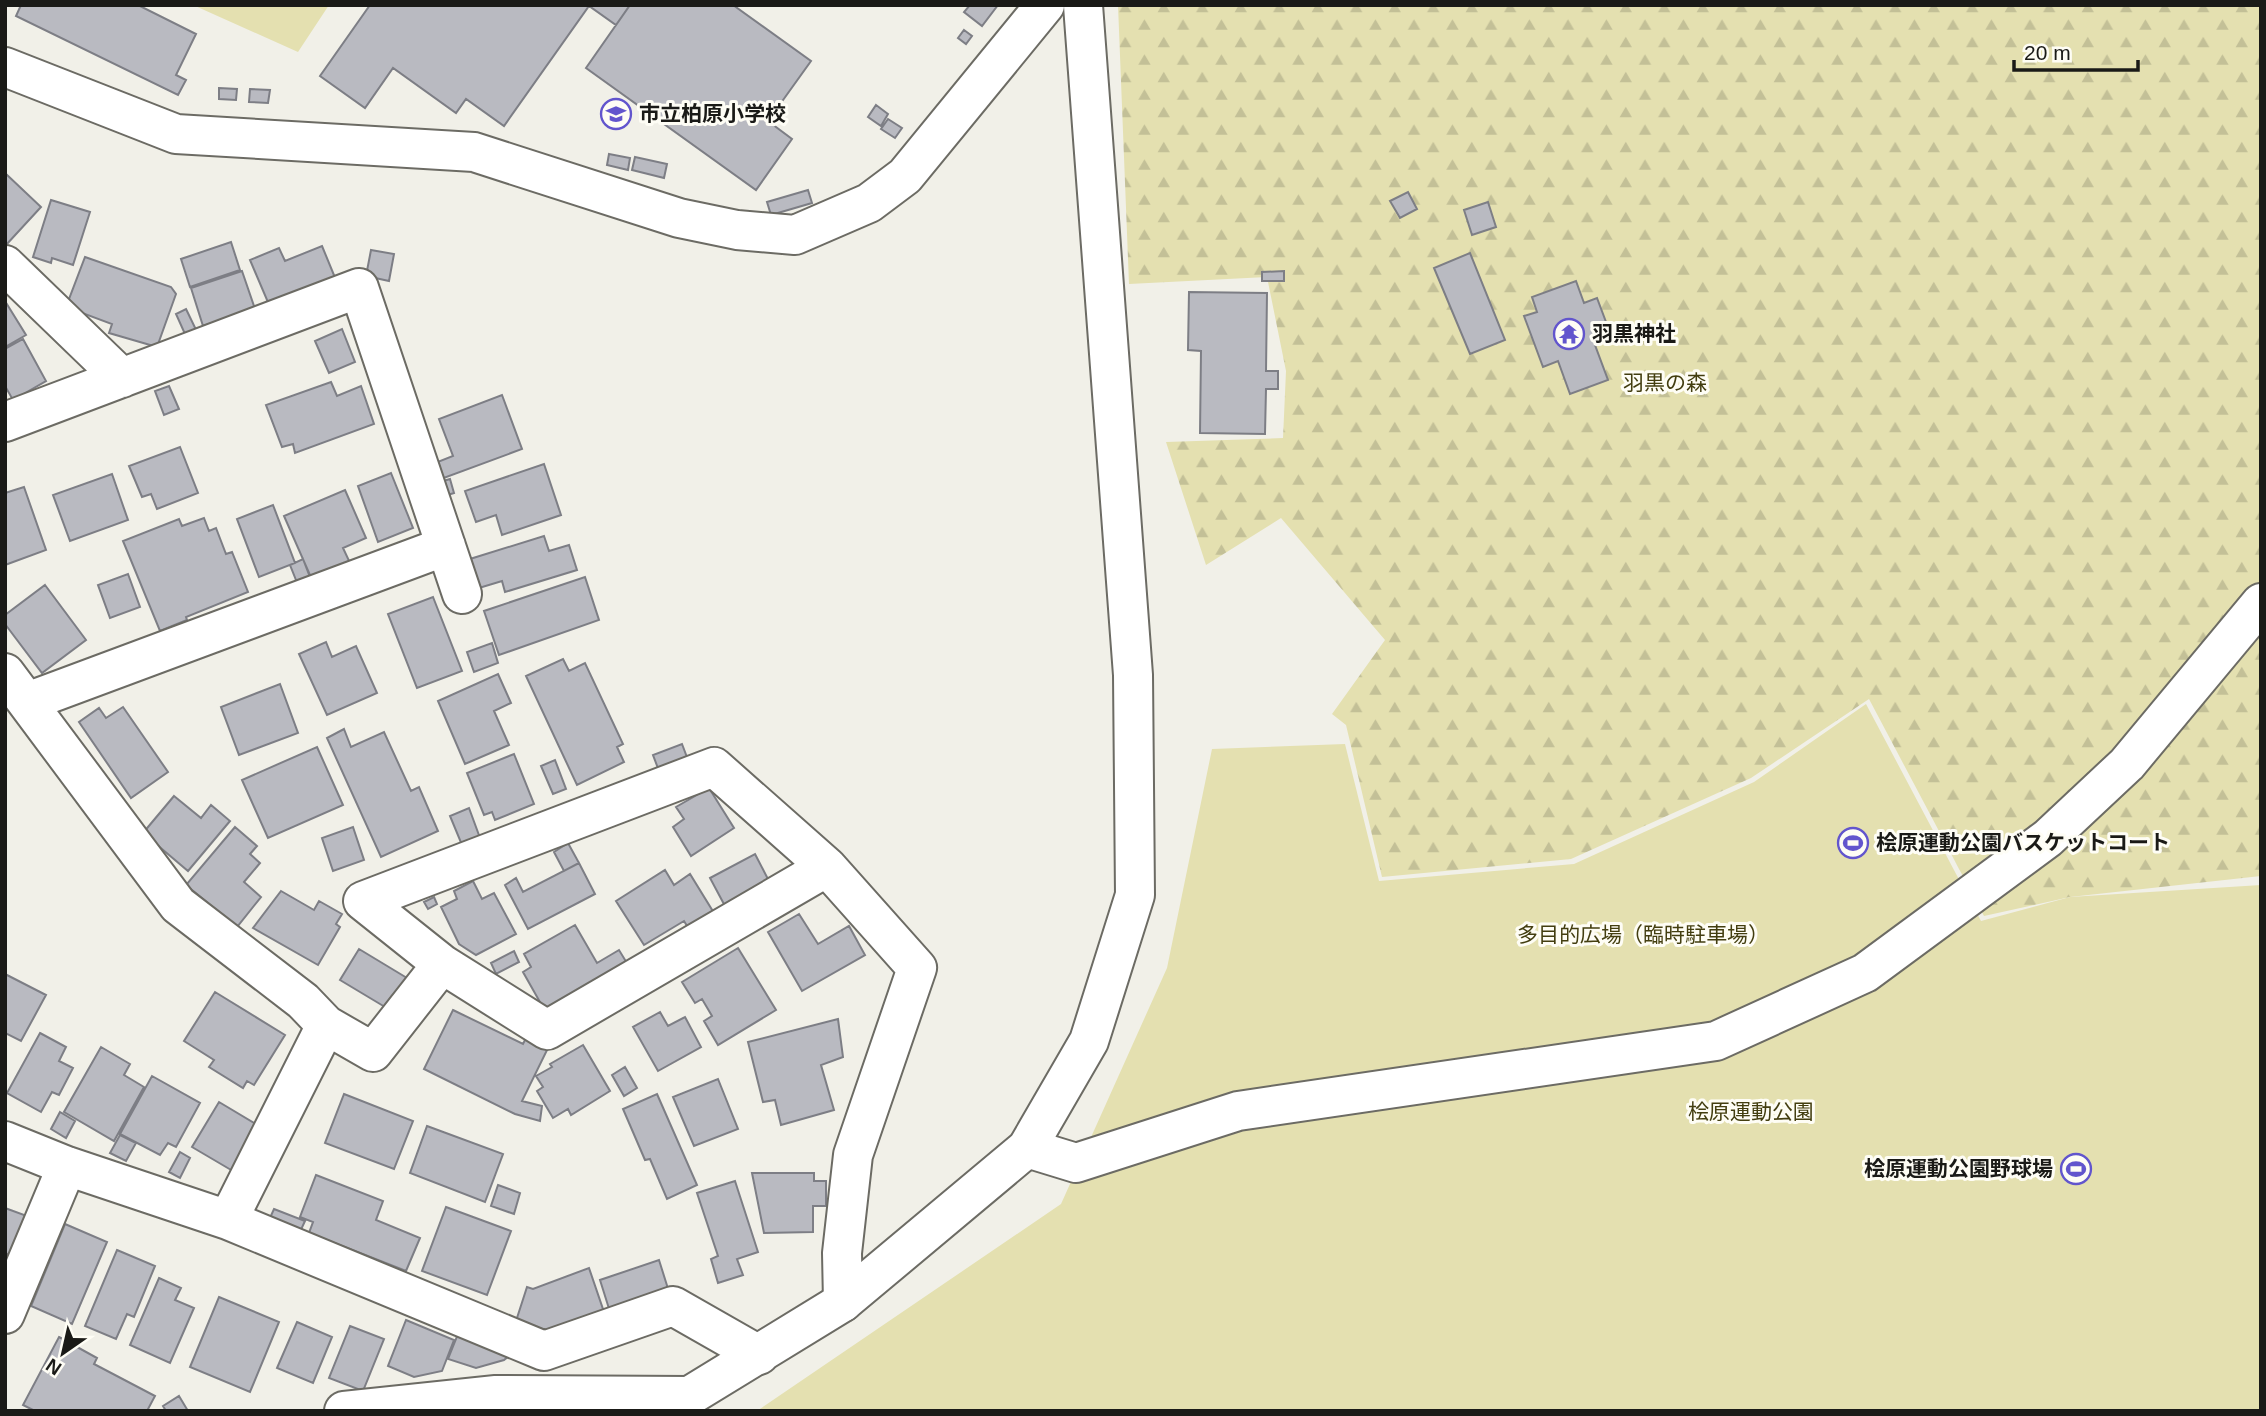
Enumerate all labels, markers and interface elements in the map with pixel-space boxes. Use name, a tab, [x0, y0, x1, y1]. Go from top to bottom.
scale bar	[2014, 28, 2138, 72]
text: 20 m	[2024, 41, 2071, 64]
school or university icon: 市立柏原小学校	[599, 97, 633, 131]
place label: 市立柏原小学校	[639, 102, 786, 125]
temple icon: 羽黒神社	[1552, 317, 1586, 351]
place label: 羽黒神社	[1592, 322, 1676, 345]
park label: 羽黒の森	[1623, 371, 1707, 394]
sports icon: 桧原運動公園バスケットコート	[1836, 826, 1870, 860]
place label: 桧原運動公園バスケットコート	[1876, 831, 2170, 854]
park label: 多目的広場（臨時駐車場）	[1517, 923, 1769, 946]
park label: 桧原運動公園	[1688, 1100, 1814, 1123]
sports icon: 桧原運動公園野球場	[2059, 1152, 2093, 1186]
place label: 桧原運動公園野球場	[1864, 1157, 2053, 1180]
north arrow	[28, 1318, 98, 1388]
text: N	[42, 1354, 65, 1379]

